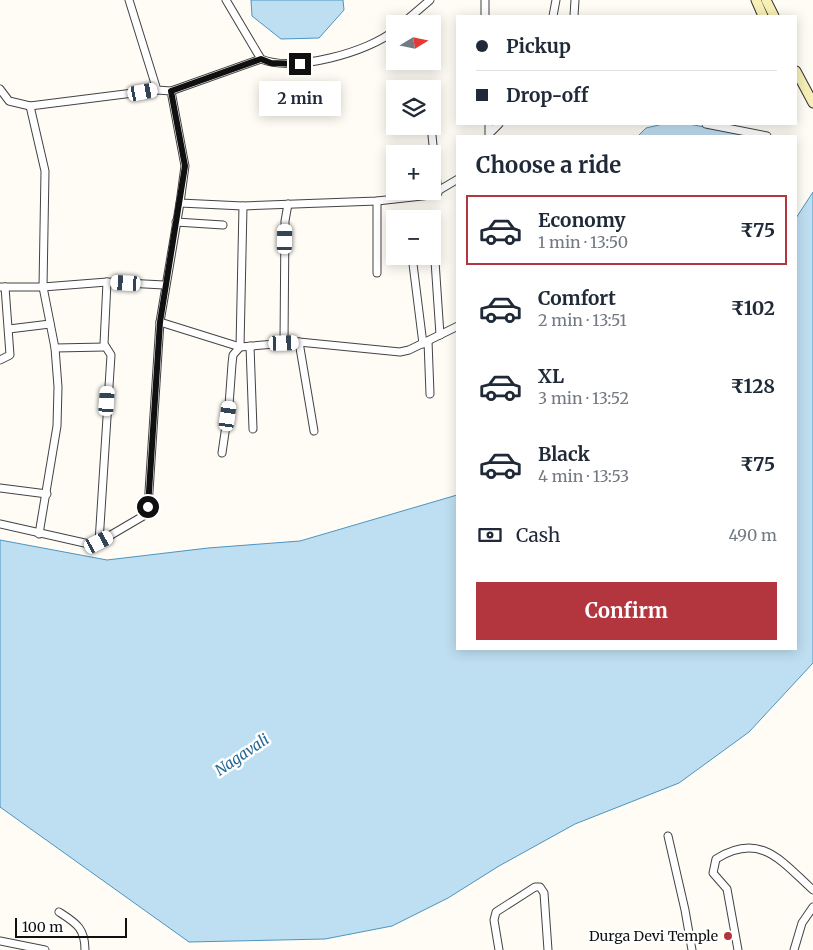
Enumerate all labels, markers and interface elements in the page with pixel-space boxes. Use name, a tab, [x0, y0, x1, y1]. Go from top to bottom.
north arrow	[386, 15, 441, 70]
map controls	[386, 15, 441, 265]
text: Pickup	[506, 34, 571, 58]
route end	[289, 53, 311, 75]
button: layers	[386, 80, 441, 135]
car	[126, 82, 159, 102]
callout: 2 min	[259, 82, 341, 116]
text: Drop-off	[506, 83, 588, 107]
text: 2 min	[277, 88, 323, 108]
button: +	[386, 145, 441, 200]
text: Choose a ride	[476, 151, 621, 179]
icon: car	[478, 208, 523, 253]
text: Economy	[538, 208, 626, 232]
button: −	[386, 210, 441, 265]
text: ₹75	[740, 218, 775, 242]
car	[277, 224, 292, 254]
text: 1 min · 13:50	[538, 232, 628, 252]
car	[110, 275, 141, 291]
icon: car	[478, 286, 523, 331]
text: Comfort	[538, 286, 616, 310]
text: ₹102	[731, 296, 775, 320]
text: 2 min · 13:51	[538, 310, 627, 330]
car	[268, 335, 299, 351]
icon: car	[478, 364, 523, 409]
text: XL	[538, 364, 564, 388]
text: ₹128	[731, 374, 775, 398]
car	[98, 386, 115, 416]
text: 3 min · 13:52	[538, 388, 629, 408]
car	[218, 400, 237, 432]
icon: car	[478, 442, 523, 487]
text: Black	[538, 442, 590, 466]
text: ₹75	[740, 452, 775, 476]
text: 4 min · 13:53	[538, 466, 629, 486]
route start	[137, 496, 159, 518]
icon: cash	[476, 521, 504, 549]
text: Cash	[516, 523, 560, 547]
text: 490 m	[728, 525, 777, 545]
car	[82, 528, 115, 556]
button: Confirm	[476, 582, 777, 640]
water label: Nagavali	[211, 730, 272, 780]
scale bar	[15, 915, 128, 938]
text: 100 m	[22, 918, 63, 936]
place label: Durga Devi Temple	[589, 927, 718, 945]
marker: Durga Devi Temple	[722, 930, 734, 942]

